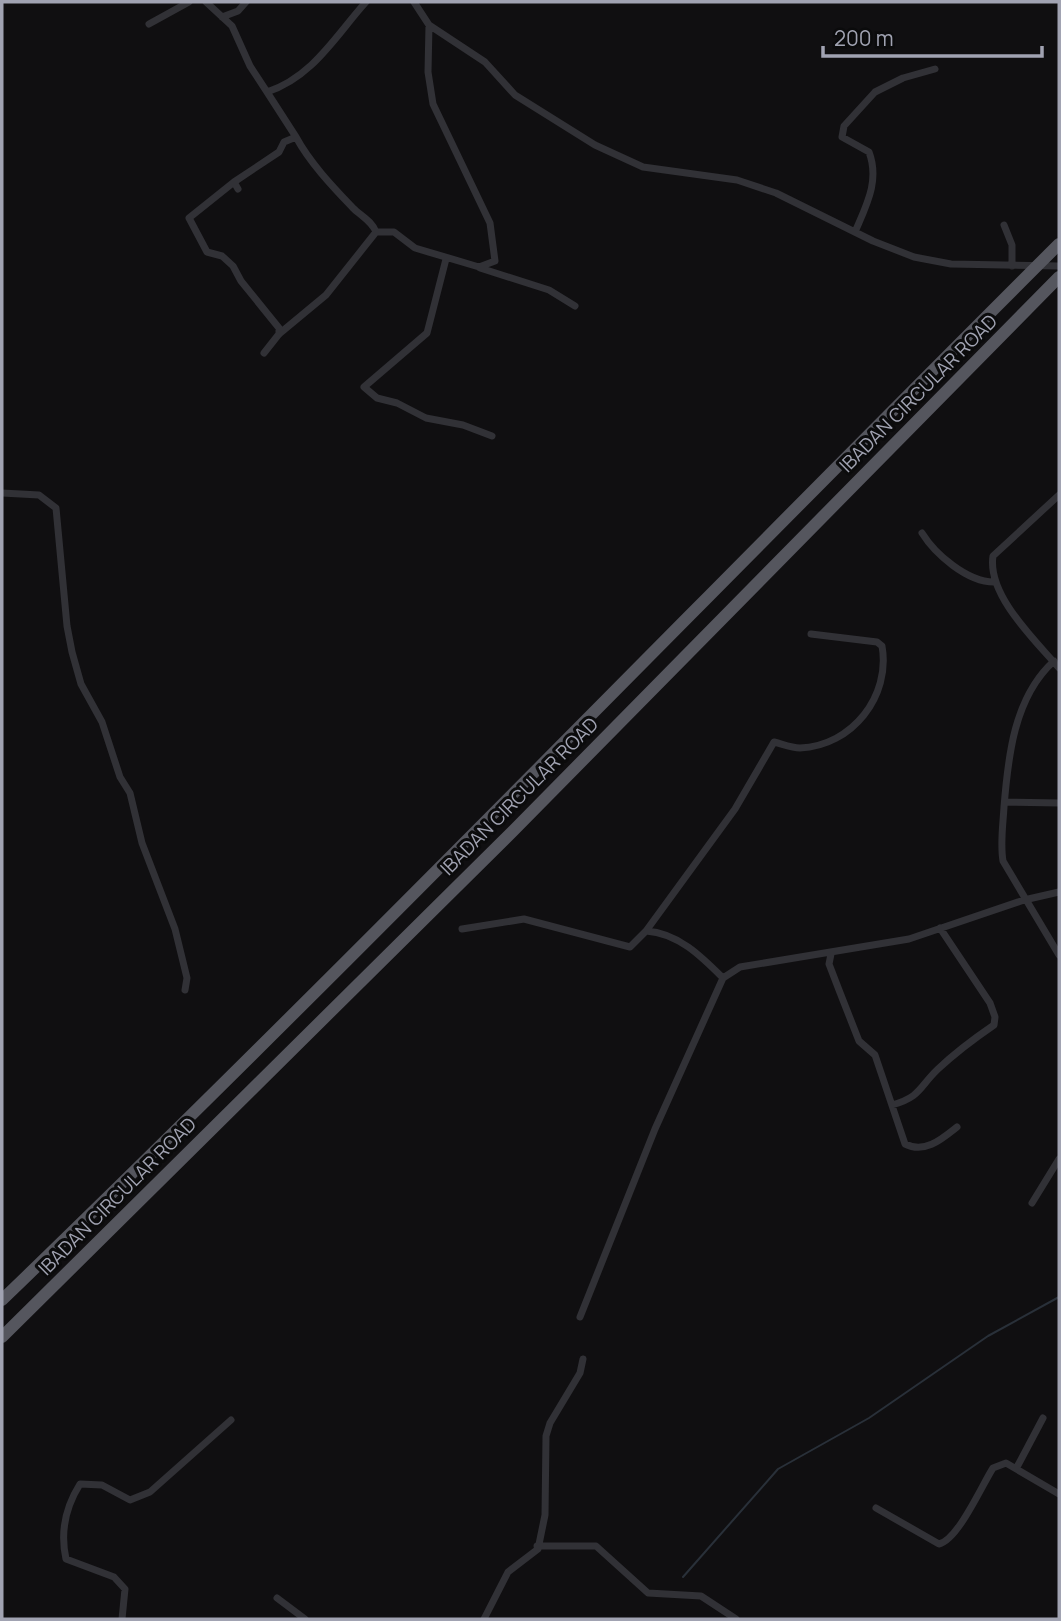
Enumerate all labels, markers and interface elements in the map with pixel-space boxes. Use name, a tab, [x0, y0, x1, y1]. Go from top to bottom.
scale bar	[823, 14, 1042, 58]
text: 200 m	[834, 24, 894, 52]
street label: IBADAN CIRCULAR ROAD	[833, 308, 1003, 478]
street label: IBADAN CIRCULAR ROAD	[434, 711, 604, 881]
street label: IBADAN CIRCULAR ROAD	[32, 1111, 202, 1281]

